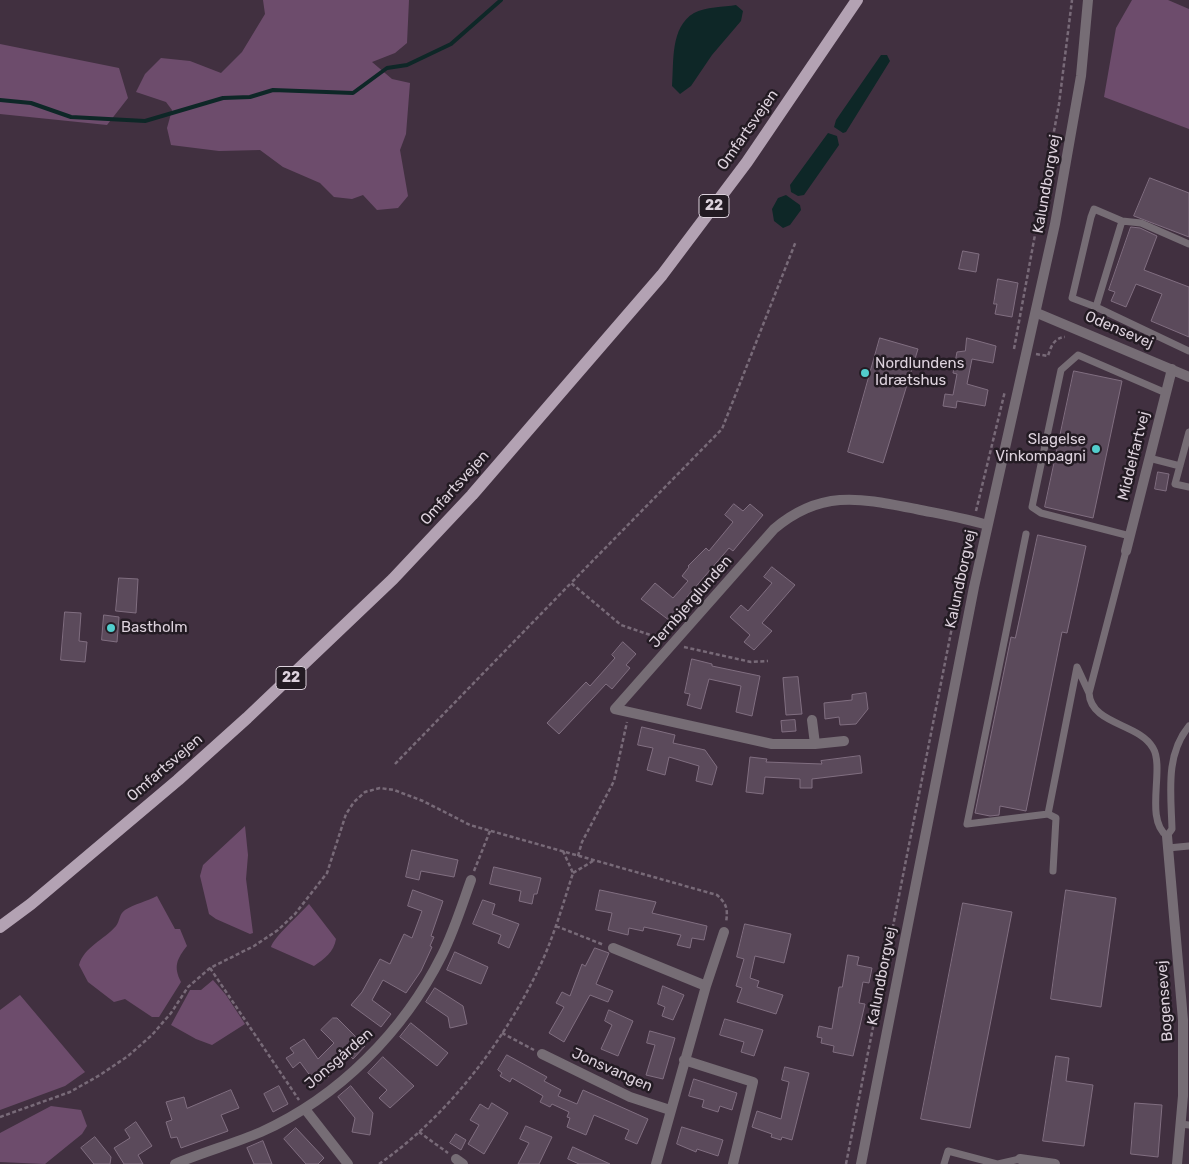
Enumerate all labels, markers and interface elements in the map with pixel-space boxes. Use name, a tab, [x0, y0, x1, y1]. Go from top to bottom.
street label: Omfartsvejen	[714, 86, 782, 174]
street label: Kalundborgvej	[1029, 133, 1065, 235]
road number: 22	[699, 195, 729, 218]
street label: Odensevej	[1082, 308, 1156, 352]
place label: Nordlundens Idrætshus	[875, 355, 964, 390]
marker: Nordlundens Idrætshus	[859, 367, 871, 379]
street label: Middelfartvej	[1114, 410, 1154, 502]
place label: Slagelse Vinkompagni	[995, 431, 1086, 466]
marker: Slagelse Vinkompagni	[1090, 443, 1102, 455]
street label: Omfartsvejen	[417, 447, 493, 529]
street label: Kalundborgvej	[942, 528, 980, 630]
street label: Jernbjerglunden	[646, 552, 736, 652]
place label: Bastholm	[121, 619, 188, 637]
marker: Bastholm	[105, 622, 117, 634]
road number: 22	[276, 666, 306, 690]
street label: Omfartsvejen	[124, 730, 206, 806]
street label: Kalundborgvej	[864, 925, 900, 1027]
street label: Bogensevej	[1153, 960, 1177, 1042]
street label: Jonsgården	[301, 1025, 377, 1093]
street label: Jonsvangen	[569, 1044, 655, 1096]

